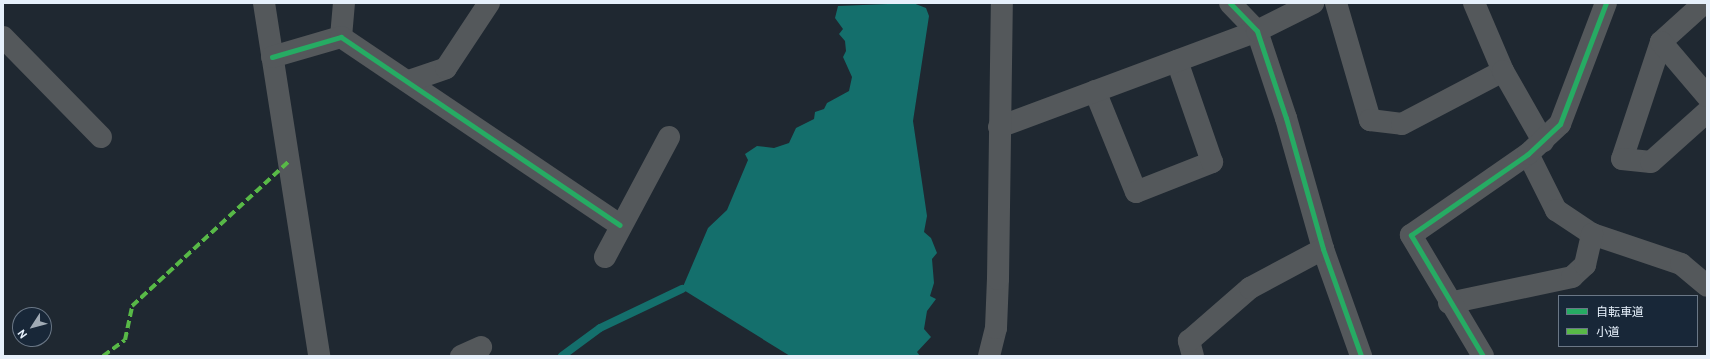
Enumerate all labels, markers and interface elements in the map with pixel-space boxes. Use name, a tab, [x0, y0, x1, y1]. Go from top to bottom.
legend	[1558, 295, 1698, 347]
text: 自転車道	[1596, 305, 1644, 321]
north arrow	[12, 307, 52, 347]
text: 小道	[1596, 325, 1620, 341]
text: N	[15, 326, 31, 341]

